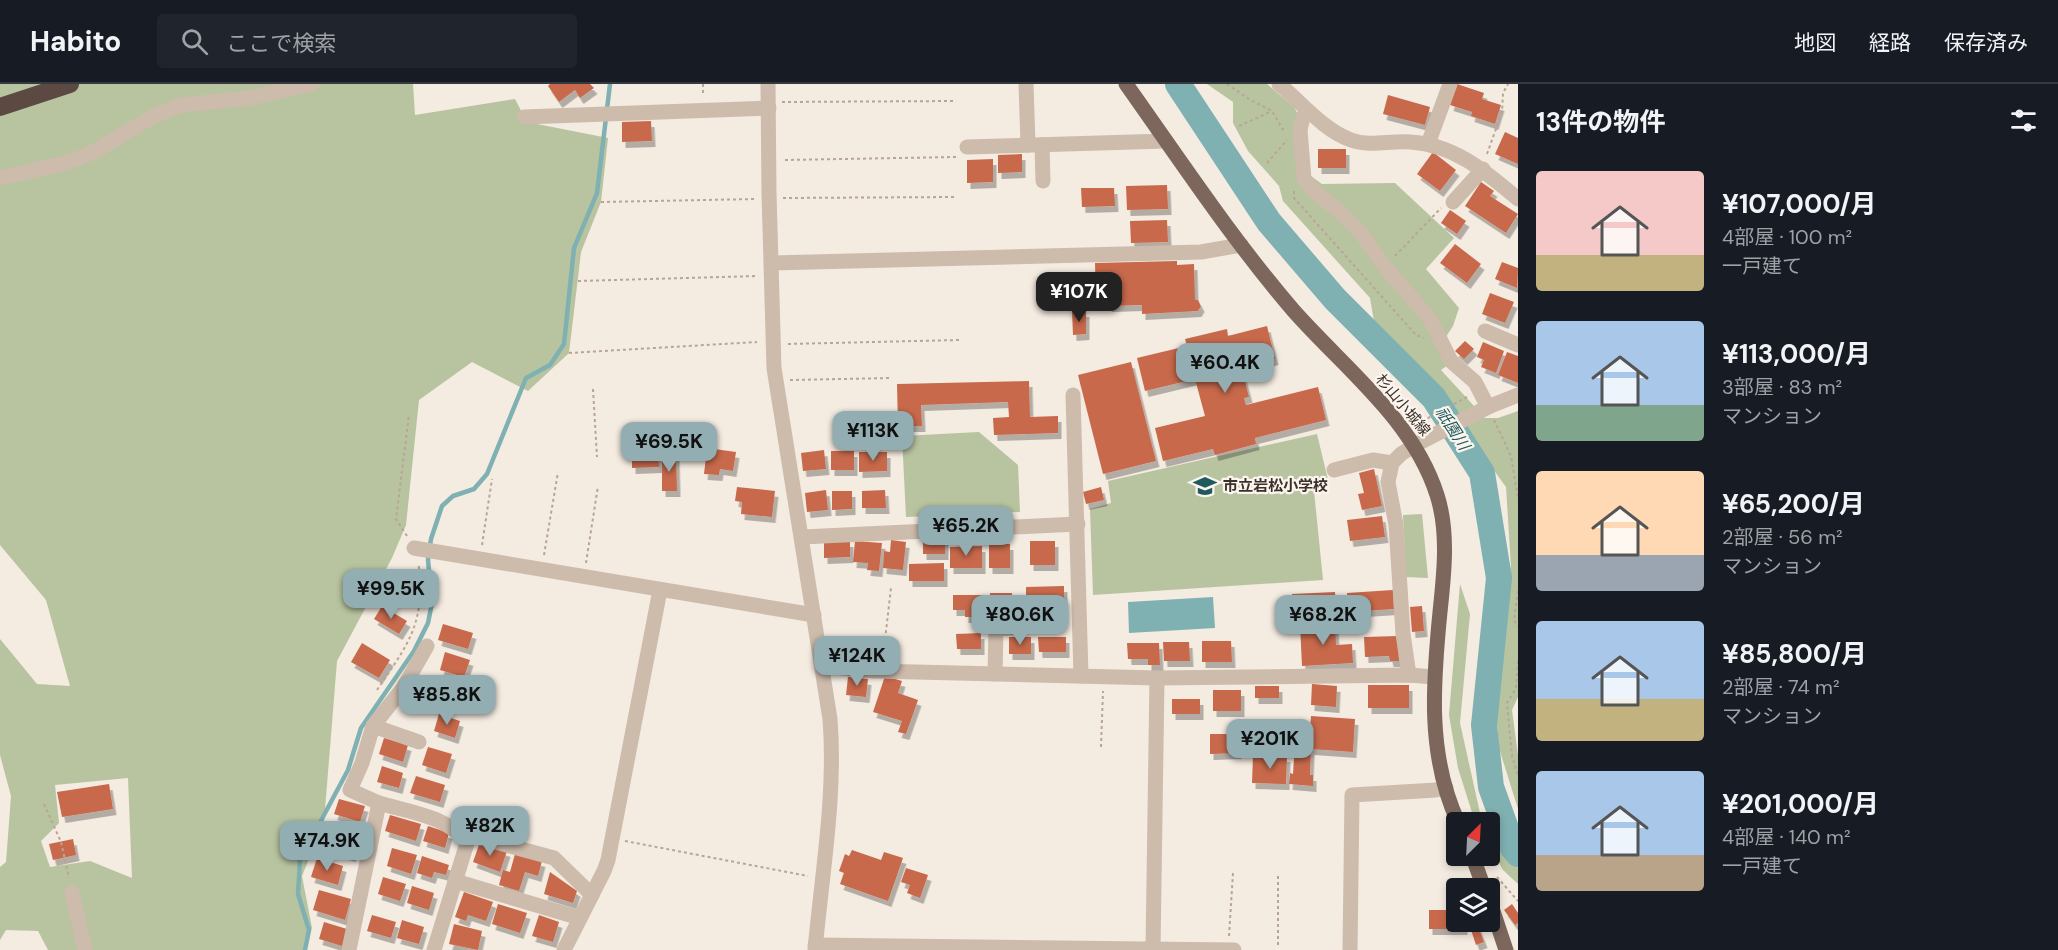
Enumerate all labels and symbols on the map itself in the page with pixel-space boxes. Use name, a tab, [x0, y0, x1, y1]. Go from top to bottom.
pin: ¥107K	[1037, 272, 1121, 323]
pin: ¥60.4K	[1176, 343, 1274, 394]
street label: 杉山小城線	[1371, 370, 1435, 440]
water label: 祇園川	[1431, 402, 1476, 456]
pin: ¥113K	[831, 411, 915, 462]
pin: ¥69.5K	[620, 422, 718, 473]
school or university icon: 市立岩松小学校	[1192, 473, 1218, 499]
place label: 市立岩松小学校	[1223, 476, 1328, 496]
pin: ¥65.2K	[917, 506, 1015, 557]
pin: ¥99.5K	[342, 569, 440, 620]
pin: ¥80.6K	[971, 595, 1069, 646]
pin: ¥68.2K	[1274, 595, 1372, 646]
pin: ¥124K	[815, 636, 899, 687]
pin: ¥85.8K	[398, 675, 496, 726]
pin: ¥201K	[1228, 719, 1312, 770]
pin: ¥82K	[454, 806, 526, 857]
north arrow	[1446, 812, 1500, 866]
pin: ¥74.9K	[278, 821, 376, 872]

